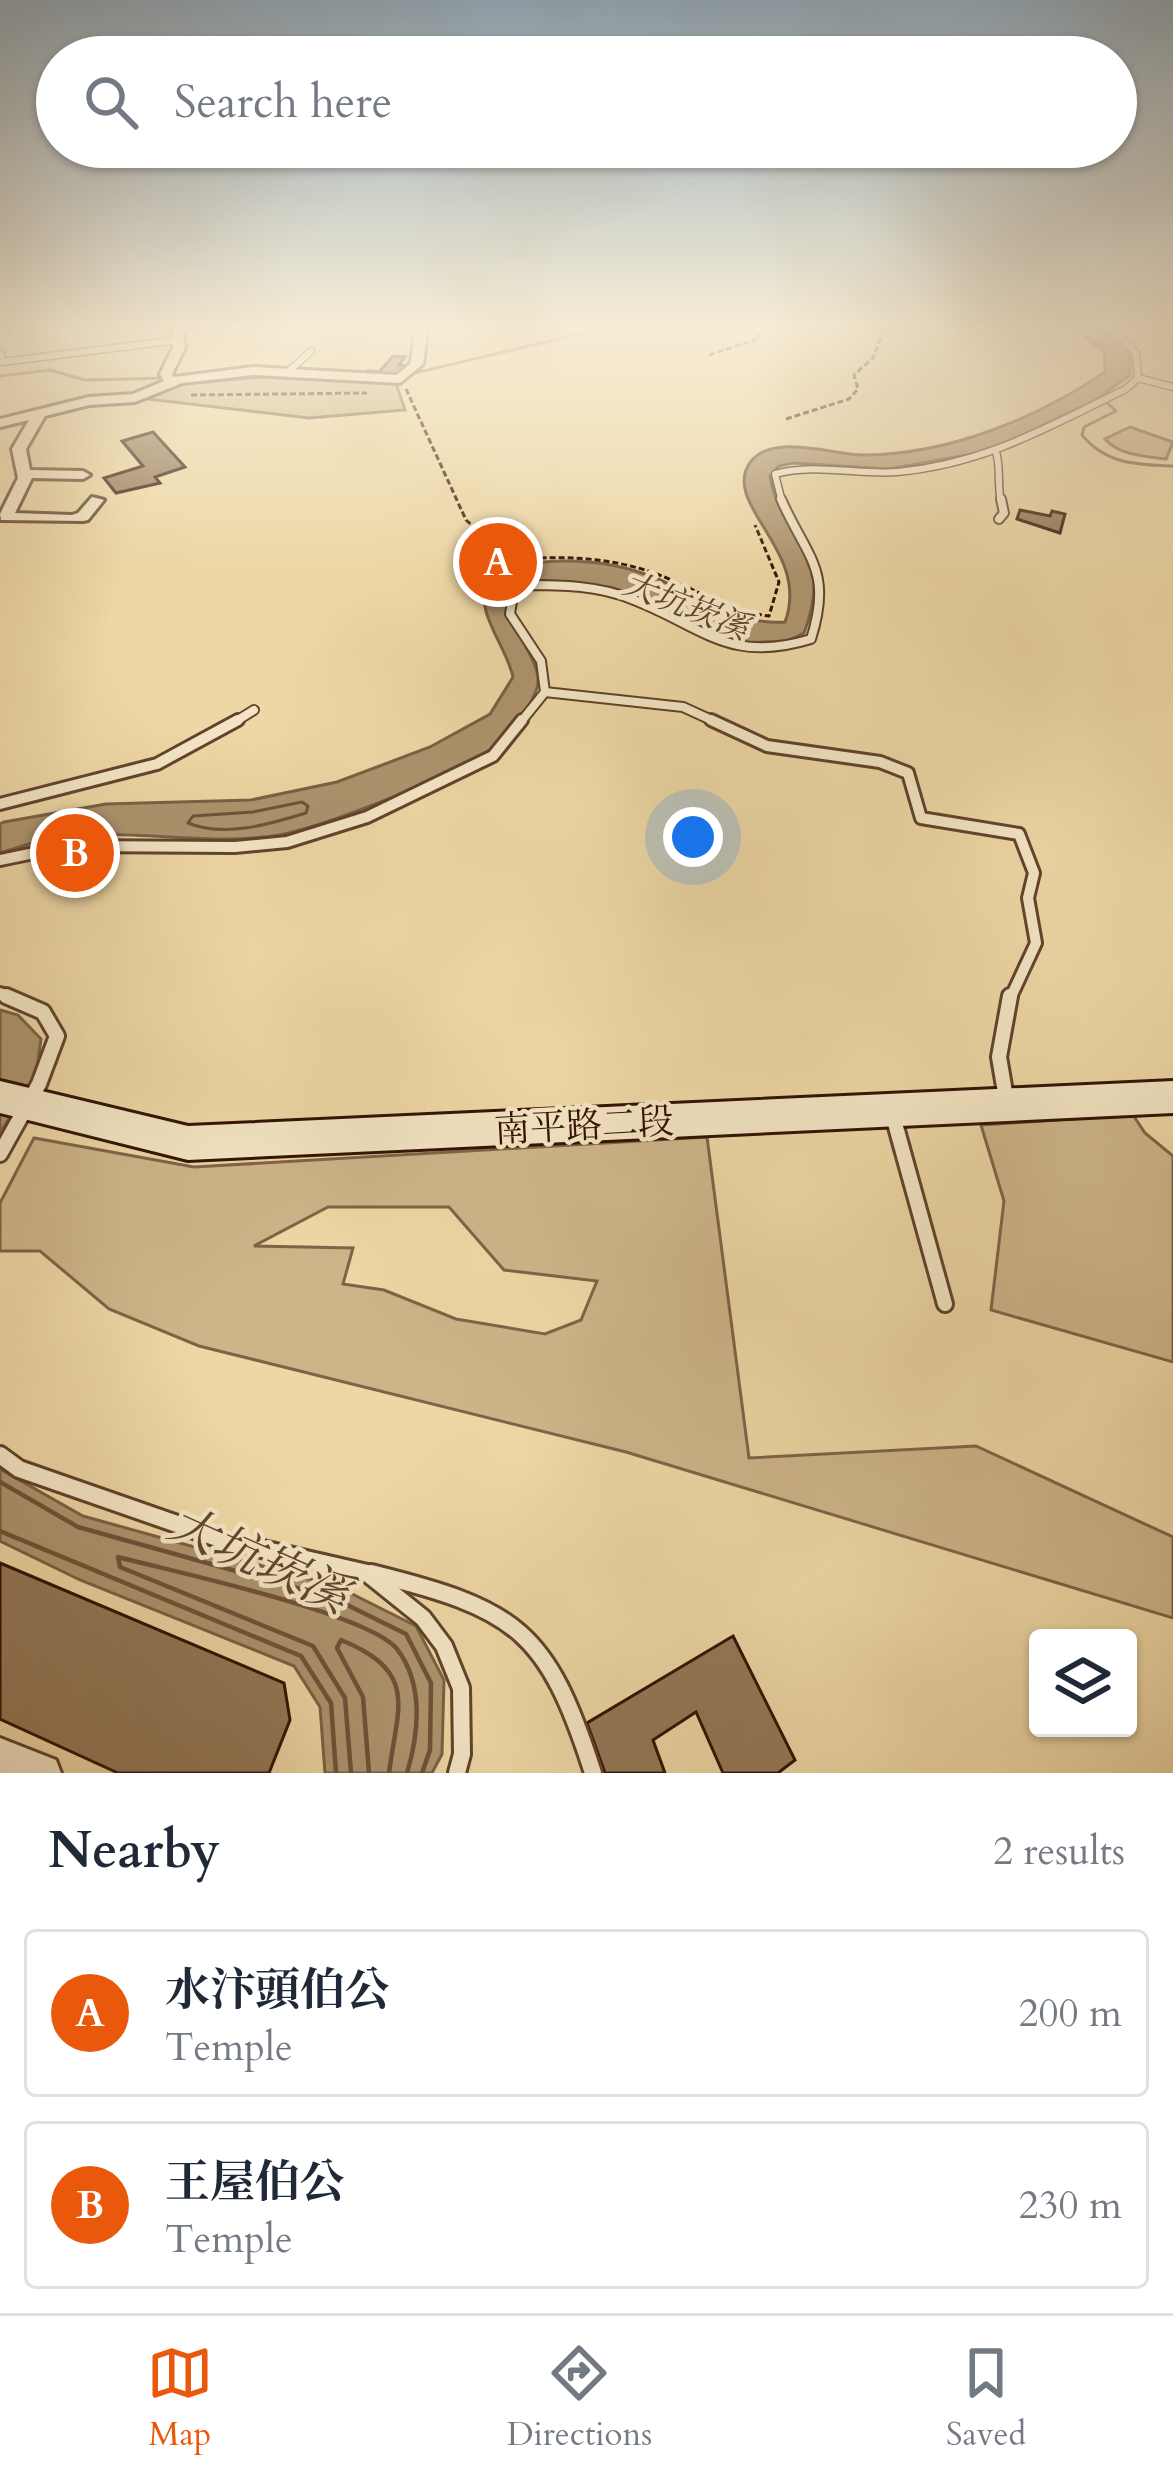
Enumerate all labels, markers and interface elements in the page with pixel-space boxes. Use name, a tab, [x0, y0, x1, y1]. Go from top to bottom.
search box	[36, 36, 1137, 168]
icon: search	[78, 69, 144, 135]
text: Search here	[174, 72, 392, 133]
pin: A	[459, 517, 537, 607]
water label: 大坑崁溪	[616, 561, 758, 652]
your location	[663, 807, 723, 867]
pin: B	[36, 808, 114, 898]
street label: 南平路二段	[493, 1097, 675, 1155]
water label: 大坑崁溪	[158, 1491, 364, 1631]
map controls	[1029, 1629, 1137, 1737]
button: layers	[1029, 1629, 1137, 1737]
text: Nearby	[48, 1816, 220, 1886]
text: 2 results	[993, 1825, 1125, 1878]
text: 水汴頭伯公	[165, 1960, 390, 2021]
text: A	[75, 1987, 105, 2040]
text: 200 m	[1019, 1987, 1122, 2040]
text: Temple	[165, 2021, 293, 2074]
text: 王屋伯公	[165, 2152, 345, 2213]
text: B	[76, 2179, 104, 2232]
text: 230 m	[1019, 2179, 1122, 2232]
text: Temple	[165, 2213, 293, 2266]
tab: Map	[147, 2340, 213, 2457]
tab: Directions	[507, 2340, 652, 2457]
tab: Saved	[946, 2340, 1026, 2457]

